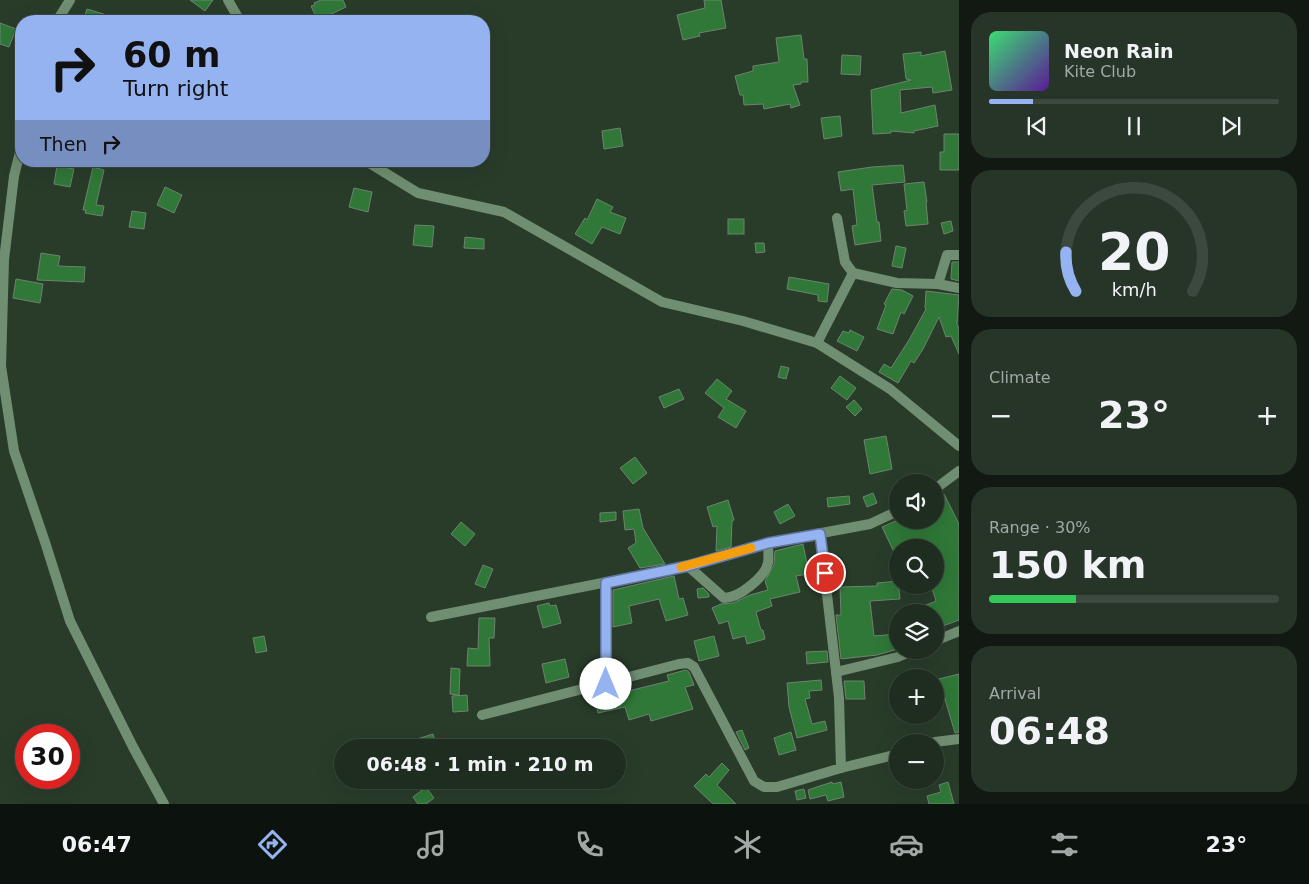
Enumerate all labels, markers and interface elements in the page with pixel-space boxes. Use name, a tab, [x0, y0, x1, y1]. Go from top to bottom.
icon: right	[40, 35, 105, 100]
text: 60 m	[123, 35, 220, 75]
text: Neon Rain	[1064, 40, 1173, 62]
text: Kite Club	[1064, 62, 1136, 81]
text: Turn right	[123, 76, 228, 101]
icon: previous	[1023, 112, 1051, 140]
icon: pause	[1120, 112, 1148, 140]
icon: next	[1217, 112, 1245, 140]
icon: right	[97, 130, 125, 158]
text: Then	[40, 133, 87, 155]
text: 20	[1098, 222, 1170, 282]
text: km/h	[1111, 279, 1157, 300]
text: Climate	[989, 368, 1051, 387]
text: 23°	[1098, 393, 1170, 437]
text: −	[989, 399, 1012, 432]
text: +	[1256, 399, 1279, 432]
map controls	[889, 474, 944, 789]
button: sound	[889, 474, 944, 529]
text: Range · 30%	[989, 518, 1091, 537]
button: search	[889, 539, 944, 594]
text: 150 km	[989, 543, 1146, 587]
pin	[804, 552, 846, 594]
icon: arrive	[811, 559, 839, 587]
button: layers	[889, 604, 944, 659]
position arrow	[579, 657, 631, 709]
button: +	[889, 669, 944, 724]
text: Arrival	[989, 684, 1041, 703]
text: 06:48	[989, 709, 1110, 753]
speed limit sign: 30	[15, 724, 80, 789]
button: −	[889, 734, 944, 789]
text: 06:48 · 1 min · 210 m	[366, 753, 594, 775]
icon: directions	[255, 827, 290, 862]
icon: music	[414, 827, 449, 862]
icon: phone	[572, 827, 607, 862]
icon: climate	[730, 827, 765, 862]
icon: car	[889, 827, 924, 862]
icon: filters	[1047, 827, 1082, 862]
text: 06:47	[62, 832, 132, 857]
text: 23°	[1206, 832, 1247, 857]

